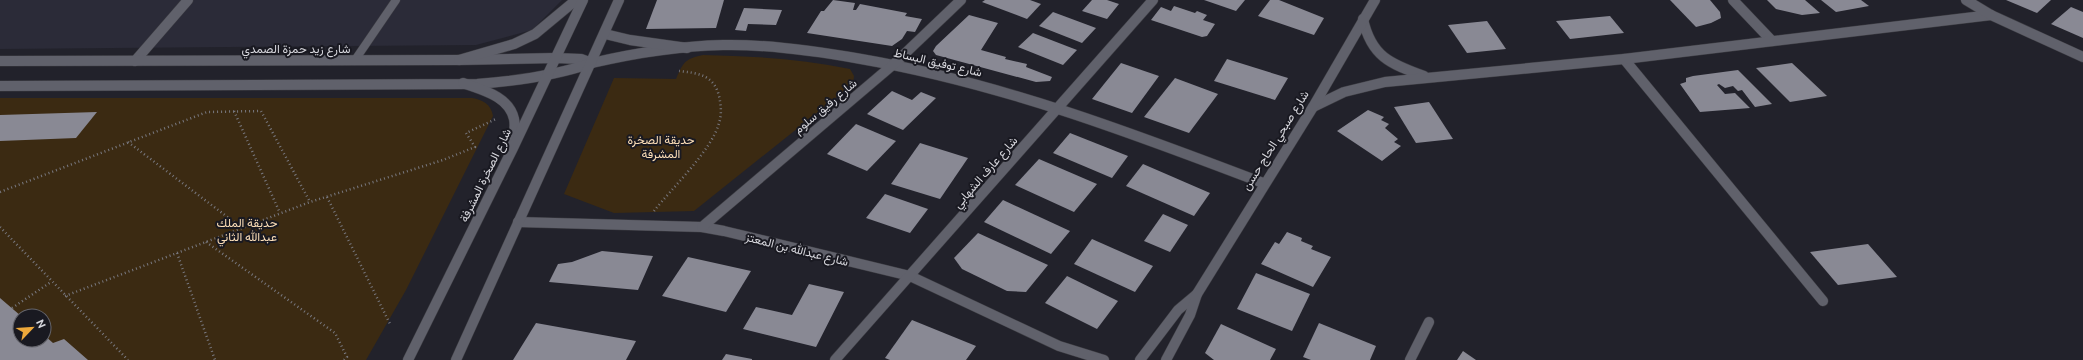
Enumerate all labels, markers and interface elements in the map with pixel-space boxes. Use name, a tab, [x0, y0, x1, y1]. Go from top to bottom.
street label: شارع زيد حمزة الصمدي	[241, 42, 351, 59]
street label: شارع توفيق البساط	[892, 46, 983, 81]
street label: شارع رفيق سلوم	[791, 76, 861, 138]
street label: شارع صبحي الحاج حسن	[1239, 88, 1314, 194]
street label: شارع الصخرة المشرفة	[457, 126, 516, 225]
park label: حديقة الصخرة المشرفة	[627, 133, 695, 162]
street label: شارع عارف الشهابي	[950, 134, 1023, 213]
park label: حديقة الملك عبدالله الثاني	[217, 216, 277, 247]
street label: شارع عبدالله بن المعتز	[742, 230, 850, 271]
north arrow	[12, 308, 52, 348]
text: N	[34, 318, 48, 330]

